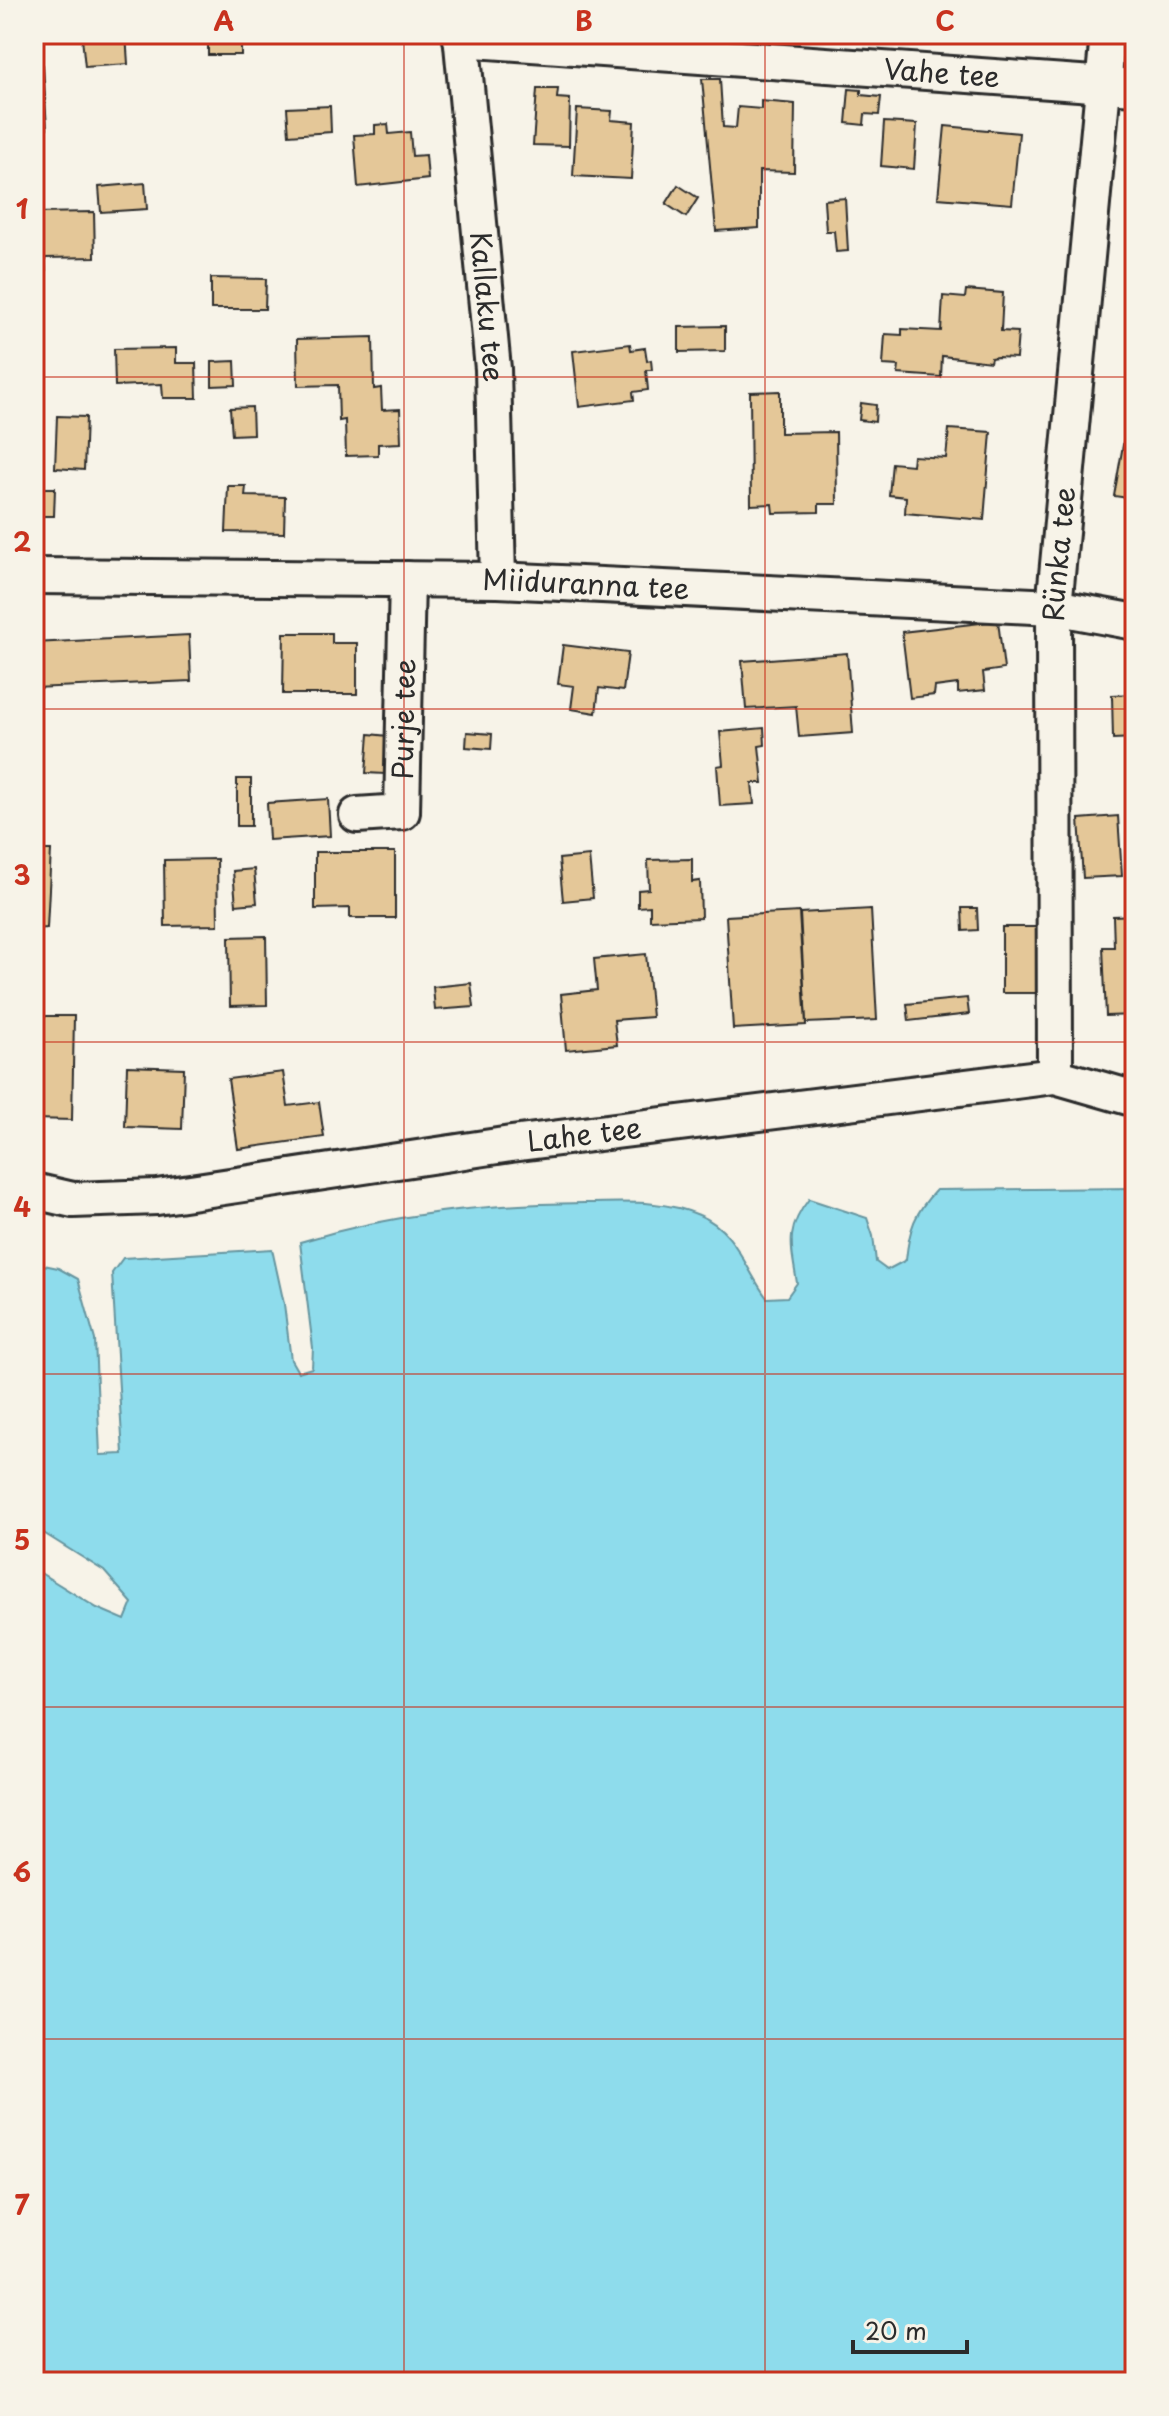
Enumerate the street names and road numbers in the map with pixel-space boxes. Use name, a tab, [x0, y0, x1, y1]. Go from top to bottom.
street label: Vahe tee	[882, 46, 1002, 97]
street label: Kallaku tee	[460, 229, 516, 383]
street label: Rünka tee	[1031, 484, 1085, 622]
street label: Miiduranna tee	[482, 557, 691, 609]
street label: Purje tee	[380, 658, 425, 780]
street label: Lahe tee	[524, 1105, 644, 1162]

